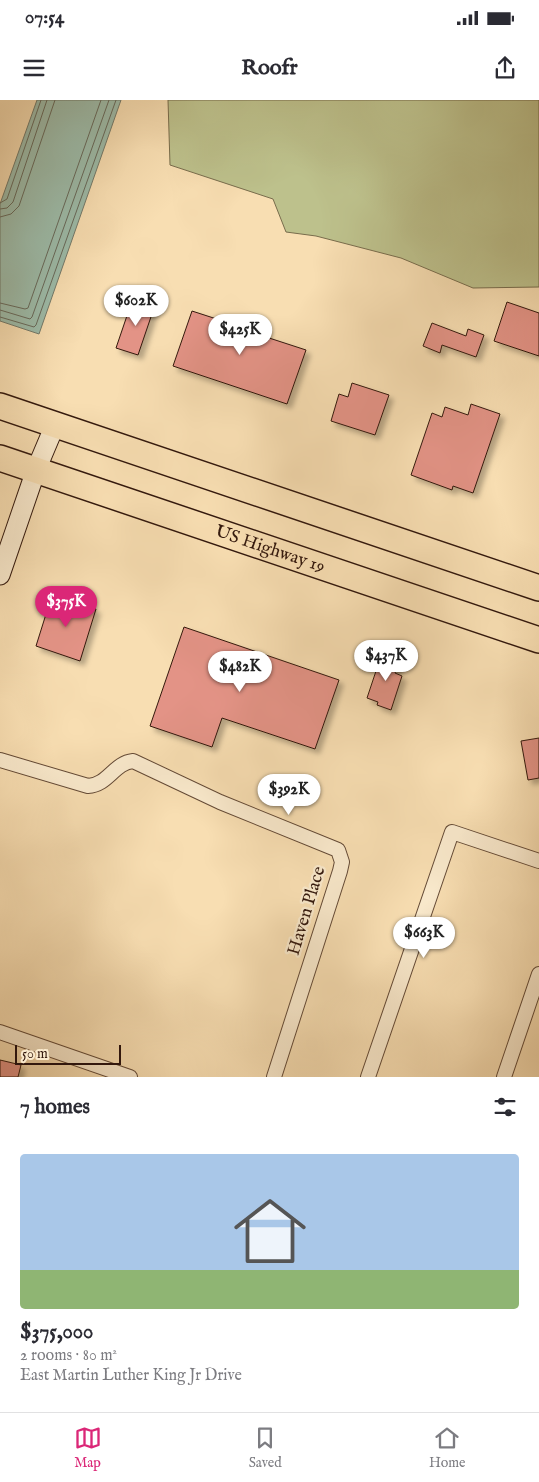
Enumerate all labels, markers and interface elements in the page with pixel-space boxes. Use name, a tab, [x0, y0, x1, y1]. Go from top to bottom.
text: 07:54	[25, 6, 64, 30]
icon: menu	[20, 54, 48, 82]
text: Roofr	[241, 54, 298, 82]
icon: share	[491, 54, 519, 82]
pin: $602K	[101, 284, 171, 327]
text: $602K	[115, 291, 157, 311]
pin: $425K	[205, 314, 275, 356]
text: $425K	[219, 320, 261, 340]
street label: US Highway 19	[212, 520, 328, 578]
pin: $375K	[31, 586, 101, 628]
text: $375K	[46, 592, 86, 612]
pin: $437K	[351, 640, 421, 682]
text: $437K	[365, 646, 407, 666]
pin: $482K	[205, 650, 275, 693]
text: $482K	[219, 657, 261, 677]
pin: $392K	[254, 774, 324, 816]
text: $392K	[269, 780, 309, 800]
street label: Haven Place	[283, 864, 331, 958]
pin: $663K	[389, 916, 459, 959]
text: $663K	[404, 923, 444, 943]
scale bar	[15, 1042, 121, 1065]
text: 50 m	[22, 1045, 48, 1063]
icon: filters	[491, 1093, 519, 1121]
text: 7 homes	[20, 1094, 90, 1121]
icon: home	[225, 1186, 315, 1276]
text: $375,000	[20, 1319, 93, 1346]
text: 2 rooms · 80 m²	[20, 1346, 117, 1366]
text: East Martin Luther King Jr Drive	[20, 1366, 242, 1386]
tab: Map	[74, 1424, 102, 1472]
tab: Saved	[249, 1424, 282, 1472]
tab: Home	[429, 1424, 465, 1472]

